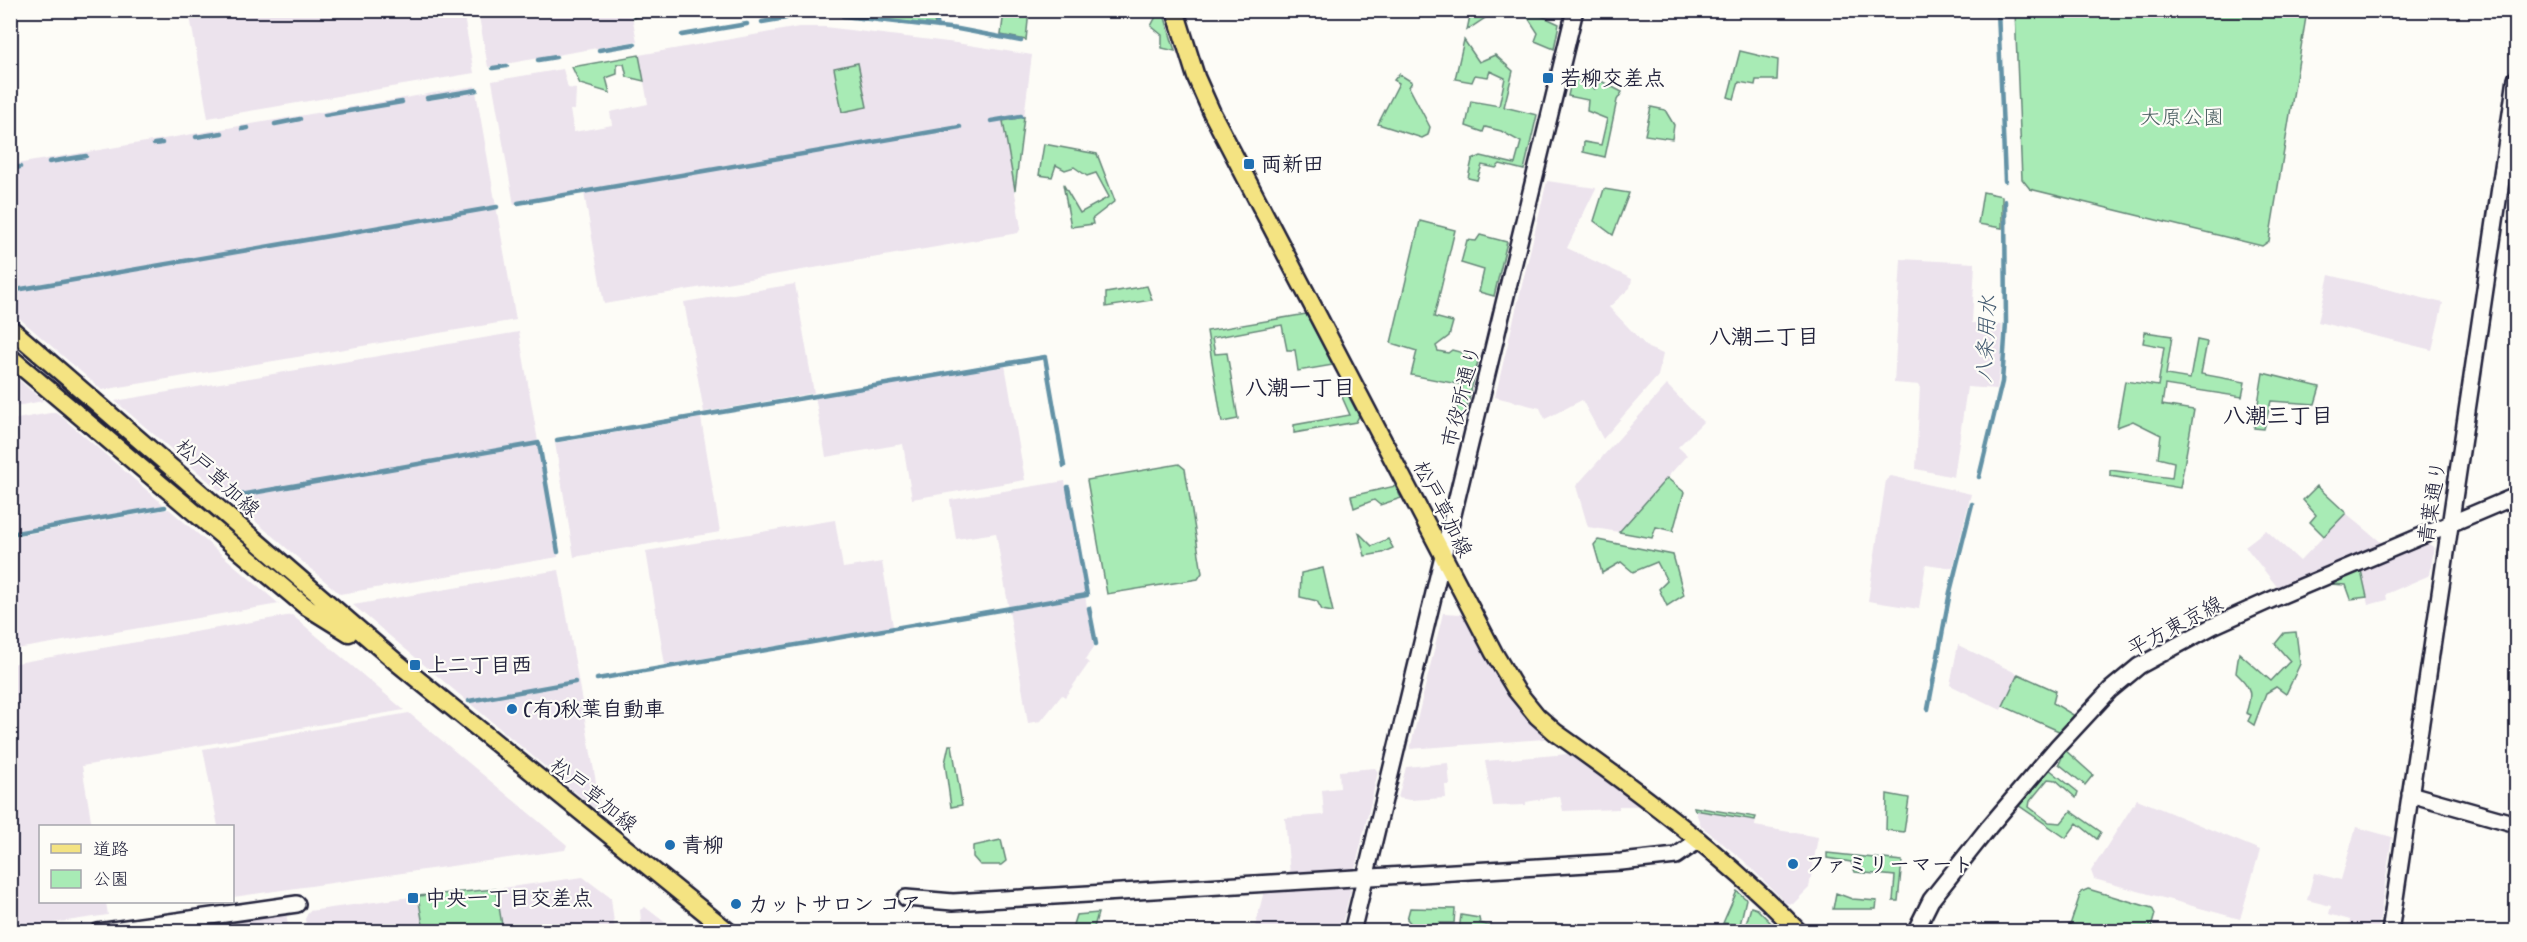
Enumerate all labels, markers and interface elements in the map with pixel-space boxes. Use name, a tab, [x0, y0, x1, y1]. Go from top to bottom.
place label: 若柳交差点	[1560, 65, 1665, 95]
marker: 若柳交差点	[1541, 71, 1555, 85]
park label: 大原公園	[2140, 104, 2224, 134]
place label: 両新田	[1261, 151, 1324, 181]
marker: 両新田	[1242, 157, 1256, 171]
water label: 八条用水	[1970, 294, 2006, 384]
district label: 八潮二丁目	[1709, 323, 1819, 355]
street label: 市役所通り	[1436, 342, 1490, 451]
district label: 八潮一丁目	[1245, 374, 1355, 406]
district label: 八潮三丁目	[2223, 402, 2333, 434]
street label: 松戸草加線	[168, 433, 266, 526]
street label: 松戸草加線	[1404, 456, 1478, 563]
street label: 青葉通り	[2413, 458, 2455, 546]
street label: 平方東京線	[2123, 590, 2229, 666]
place label: 上二丁目西	[427, 652, 532, 682]
marker: 上二丁目西	[408, 658, 422, 672]
place label: (有)秋葉自動車	[524, 696, 665, 726]
marker: (有)秋葉自動車	[505, 702, 519, 716]
street label: 松戸草加線	[543, 752, 643, 841]
legend	[39, 825, 234, 903]
place label: 青柳	[682, 832, 724, 862]
text: 道路	[93, 838, 129, 864]
marker: 青柳	[663, 838, 677, 852]
place label: ファミリーマート	[1805, 851, 1974, 881]
marker: ファミリーマート	[1786, 857, 1800, 871]
text: 公園	[93, 868, 129, 894]
place label: 中央一丁目交差点	[425, 885, 593, 915]
marker: 中央一丁目交差点	[406, 891, 420, 905]
place label: カットサロン コア	[748, 891, 921, 921]
marker: カットサロン コア	[729, 897, 743, 911]

